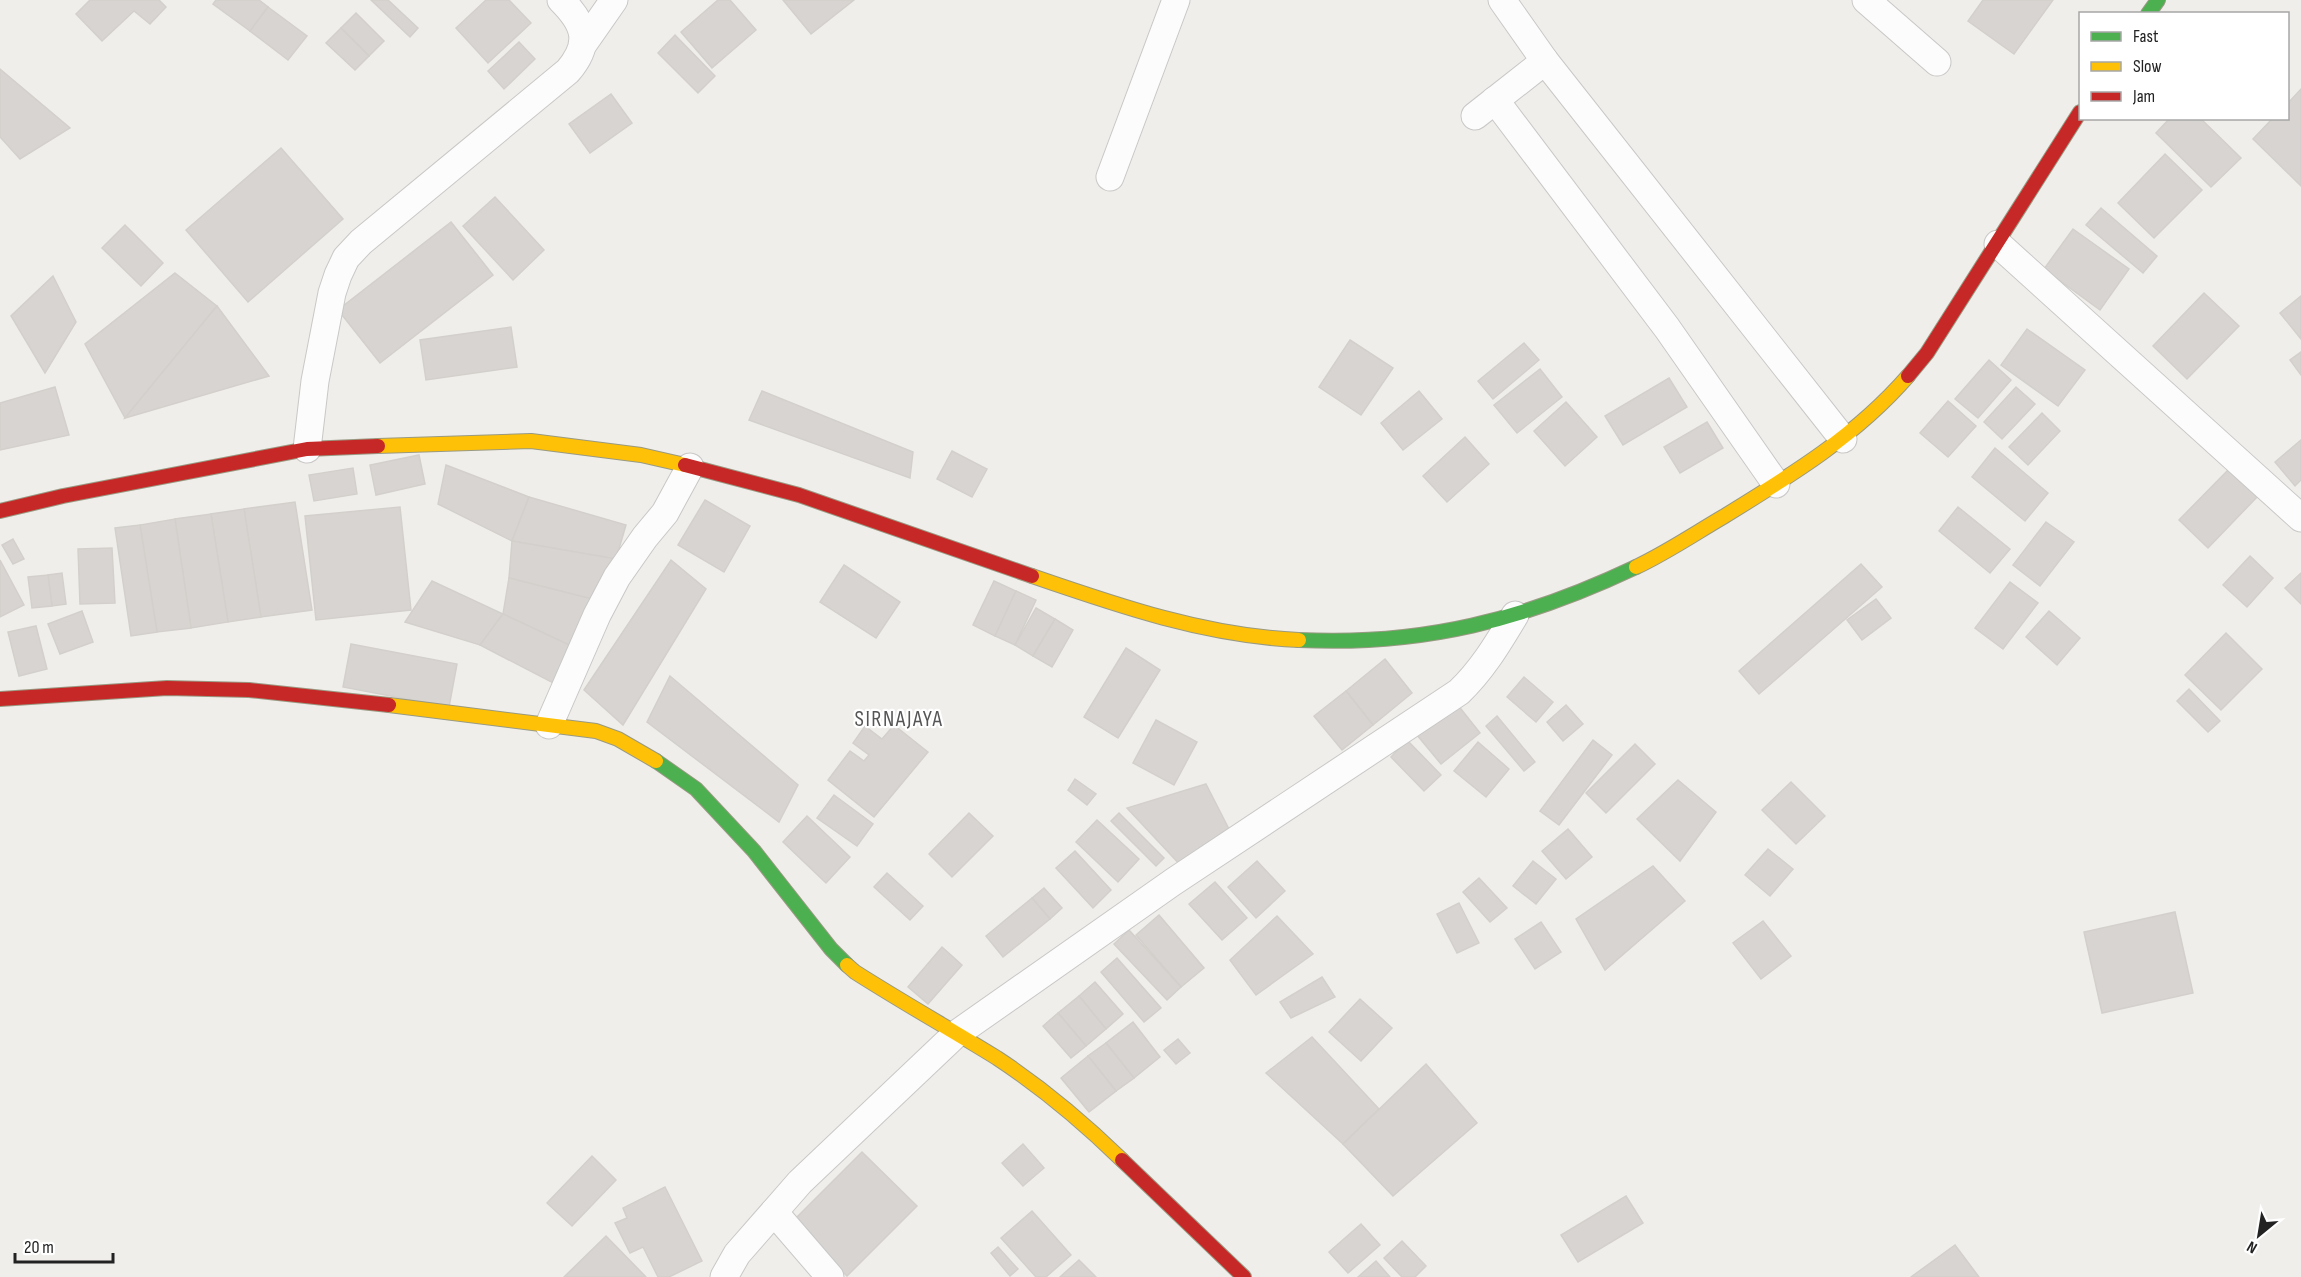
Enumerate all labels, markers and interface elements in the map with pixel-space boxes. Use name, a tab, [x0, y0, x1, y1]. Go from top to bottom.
legend	[2079, 12, 2289, 120]
text: Fast	[2133, 26, 2159, 47]
text: Slow	[2133, 56, 2162, 77]
text: Jam	[2132, 86, 2155, 107]
district label: SIRNAJAYA	[854, 706, 944, 733]
north arrow	[2229, 1205, 2289, 1265]
scale bar	[15, 1226, 112, 1264]
text: N	[2244, 1236, 2261, 1257]
text: 20 m	[24, 1237, 54, 1258]

